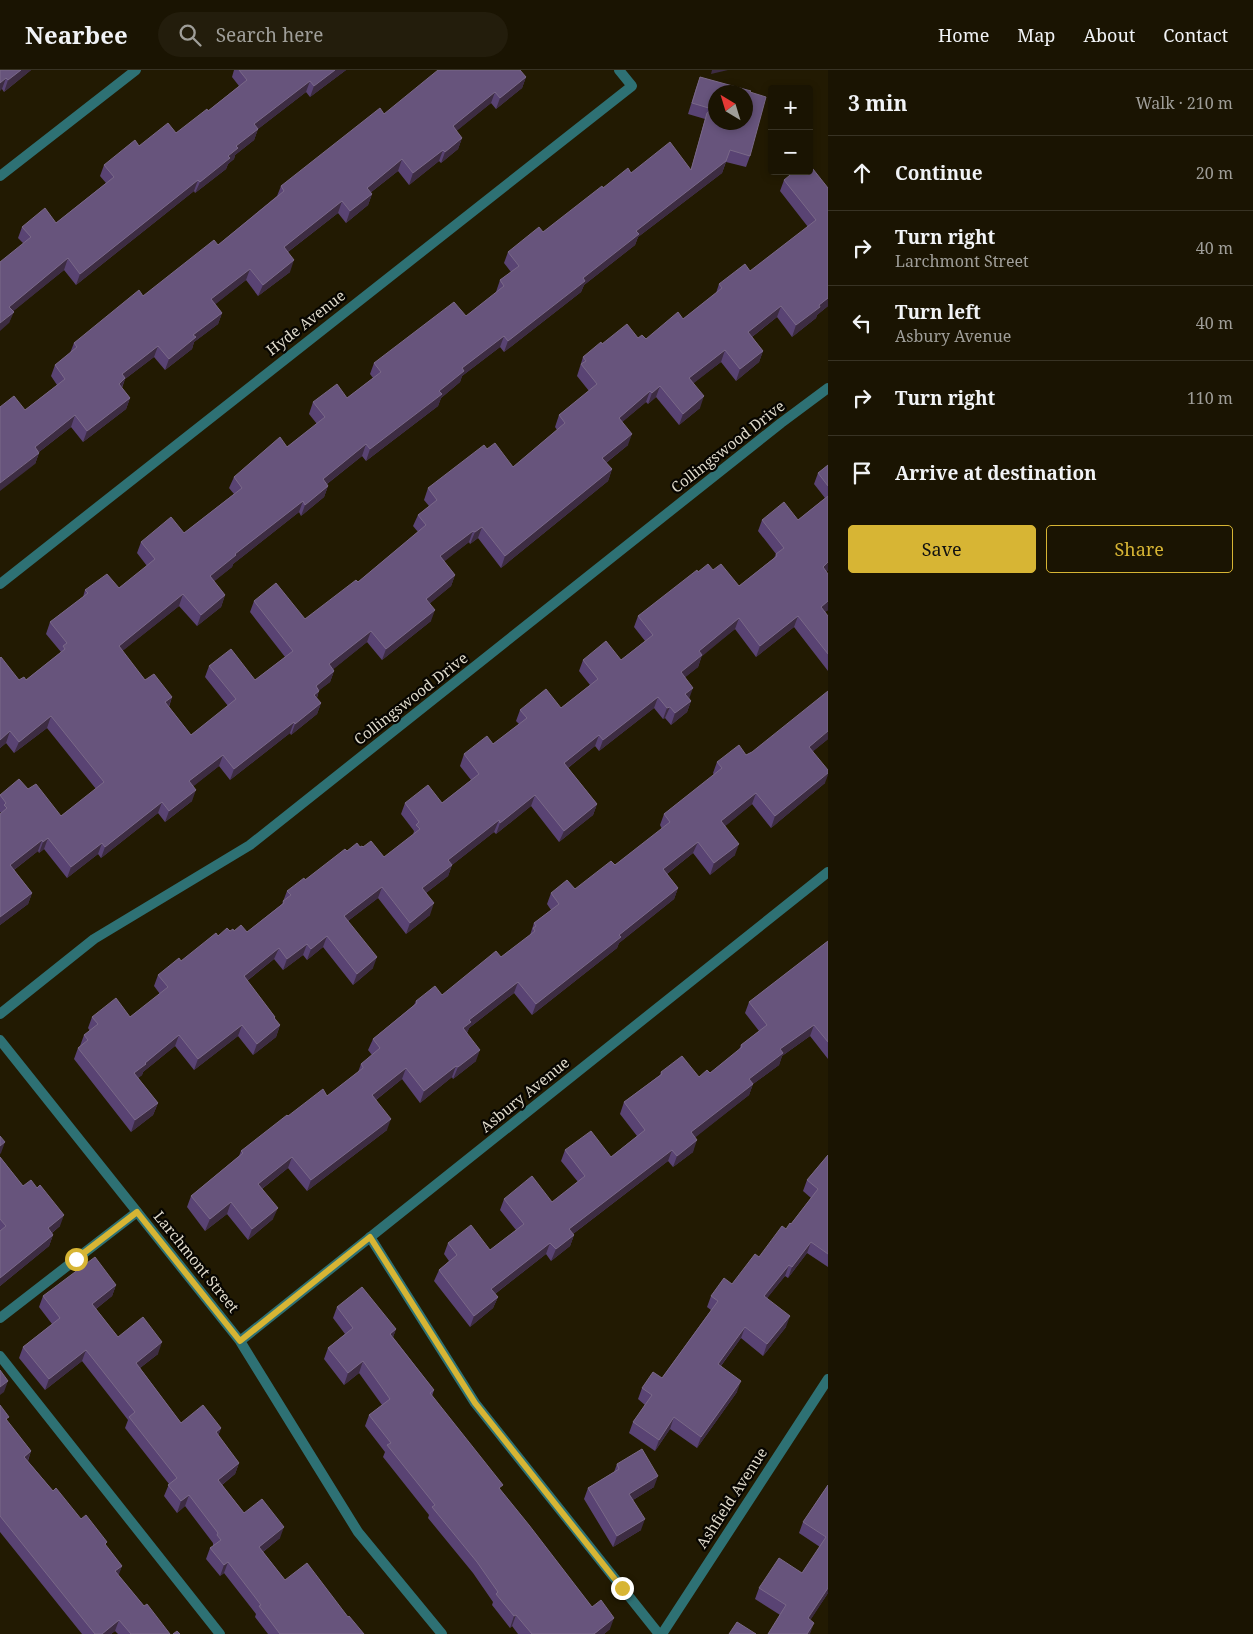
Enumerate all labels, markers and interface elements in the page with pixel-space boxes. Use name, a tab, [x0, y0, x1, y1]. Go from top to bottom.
search box	[158, 12, 508, 57]
text: Nearbee	[25, 18, 128, 51]
icon: search	[176, 21, 204, 49]
text: Search here	[216, 22, 323, 48]
text: Home	[938, 23, 989, 47]
text: Map	[1017, 23, 1055, 47]
text: About	[1083, 23, 1135, 47]
text: Contact	[1163, 23, 1228, 47]
north arrow	[708, 85, 753, 130]
map controls	[768, 85, 813, 175]
button: +	[768, 85, 813, 130]
text: 3 min	[848, 89, 907, 117]
text: Walk · 210 m	[1136, 92, 1233, 114]
button: −	[768, 130, 813, 175]
icon: ahead	[848, 159, 876, 187]
text: Continue	[895, 160, 983, 186]
text: 20 m	[1196, 162, 1233, 184]
text: Turn right	[895, 224, 995, 250]
icon: right	[848, 234, 876, 262]
text: 40 m	[1196, 237, 1233, 259]
text: Larchmont Street	[895, 250, 1029, 272]
street label: Hyde Avenue	[262, 285, 349, 359]
text: Turn left	[895, 299, 981, 325]
icon: left	[848, 309, 876, 337]
text: 40 m	[1196, 312, 1233, 334]
text: Asbury Avenue	[895, 325, 1011, 347]
icon: right	[848, 384, 876, 412]
text: Turn right	[895, 385, 995, 411]
text: 110 m	[1187, 387, 1233, 409]
street label: Collingswood Drive	[666, 395, 788, 497]
icon: arrive	[848, 459, 876, 487]
text: Arrive at destination	[895, 460, 1097, 486]
button: Save	[848, 525, 1036, 573]
button: Share	[1046, 525, 1233, 573]
street label: Collingswood Drive	[349, 647, 471, 749]
street label: Asbury Avenue	[476, 1052, 573, 1136]
street label: Larchmont Street	[150, 1206, 244, 1316]
route start	[65, 1248, 88, 1271]
street label: Ashfield Avenue	[691, 1443, 771, 1552]
route end	[611, 1577, 634, 1600]

